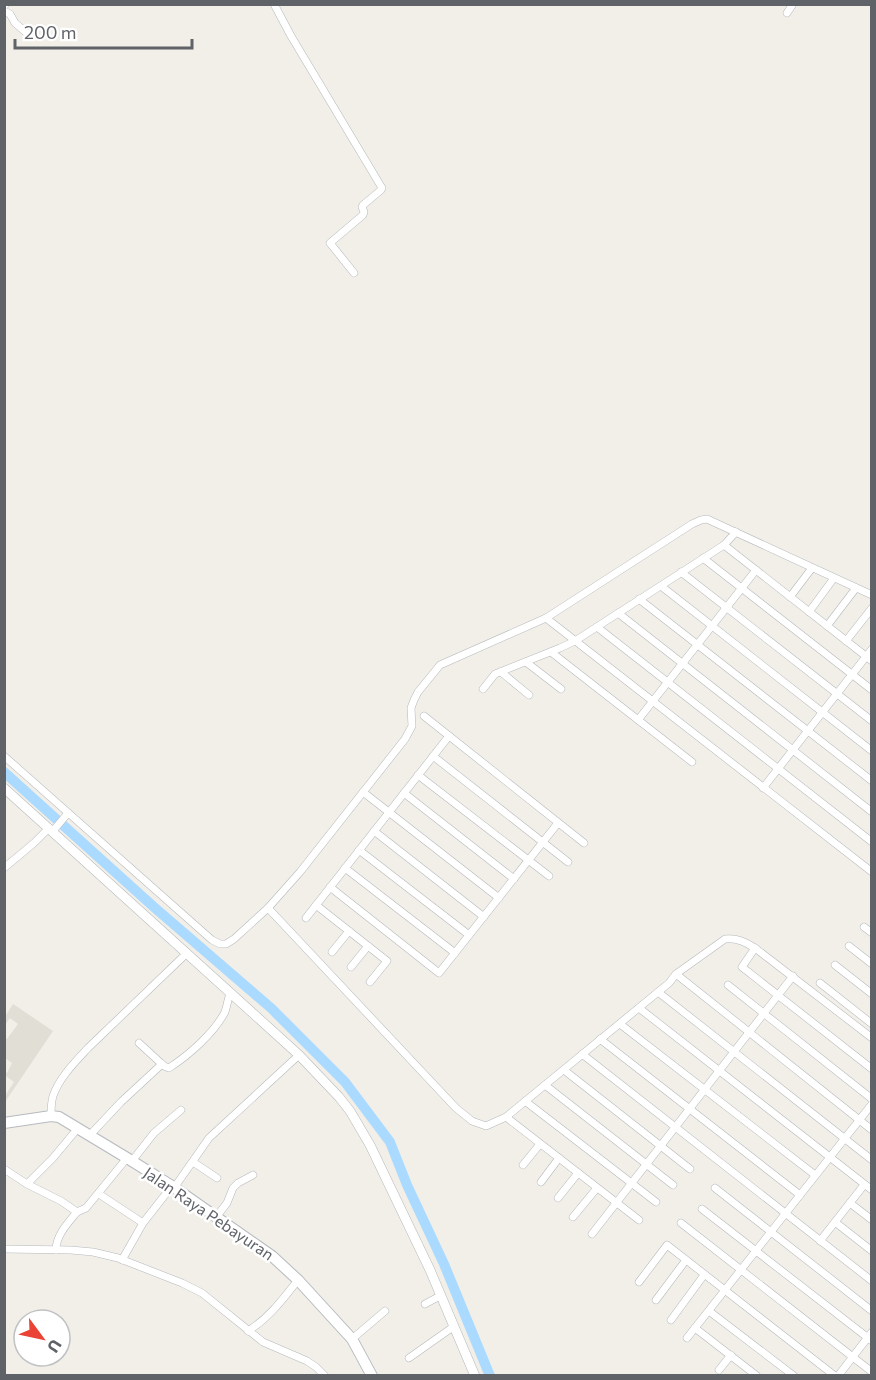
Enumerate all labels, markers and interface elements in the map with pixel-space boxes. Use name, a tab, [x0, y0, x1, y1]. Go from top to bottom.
scale bar	[15, 12, 192, 50]
text: 200 m	[24, 21, 77, 43]
street label: Jalan Raya Pebayuran	[140, 1162, 278, 1264]
north arrow	[12, 1308, 72, 1368]
text: U	[44, 1336, 66, 1357]

